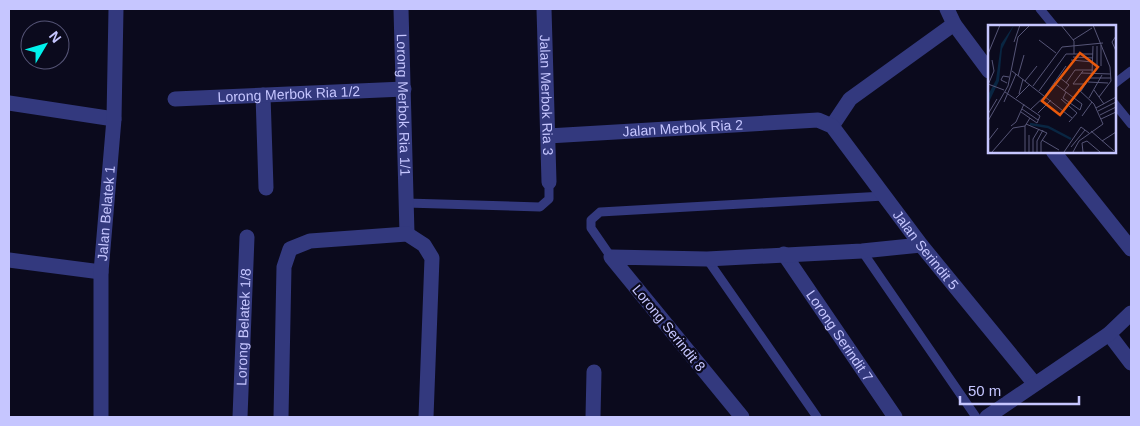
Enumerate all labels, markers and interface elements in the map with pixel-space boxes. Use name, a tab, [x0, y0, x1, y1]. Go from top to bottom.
north arrow	[20, 20, 70, 70]
inset map	[988, 25, 1115, 152]
text: N	[46, 28, 65, 46]
street label: Lorong Merbok Ria 1/1	[394, 33, 413, 177]
street label: Jalan Merbok Ria 3	[537, 34, 556, 156]
street label: Lorong Merbok Ria 1/2	[217, 83, 361, 105]
street label: Jalan Merbok Ria 2	[622, 116, 744, 140]
street label: Jalan Belatek 1	[94, 165, 118, 262]
street label: Jalan Serindit 5	[890, 207, 962, 293]
street label: Lorong Belatek 1/8	[233, 268, 254, 386]
street label: Lorong Serindit 8	[629, 282, 709, 375]
street label: Lorong Serindit 7	[803, 287, 877, 385]
scale bar	[960, 374, 1079, 406]
text: 50 m	[968, 382, 1001, 399]

